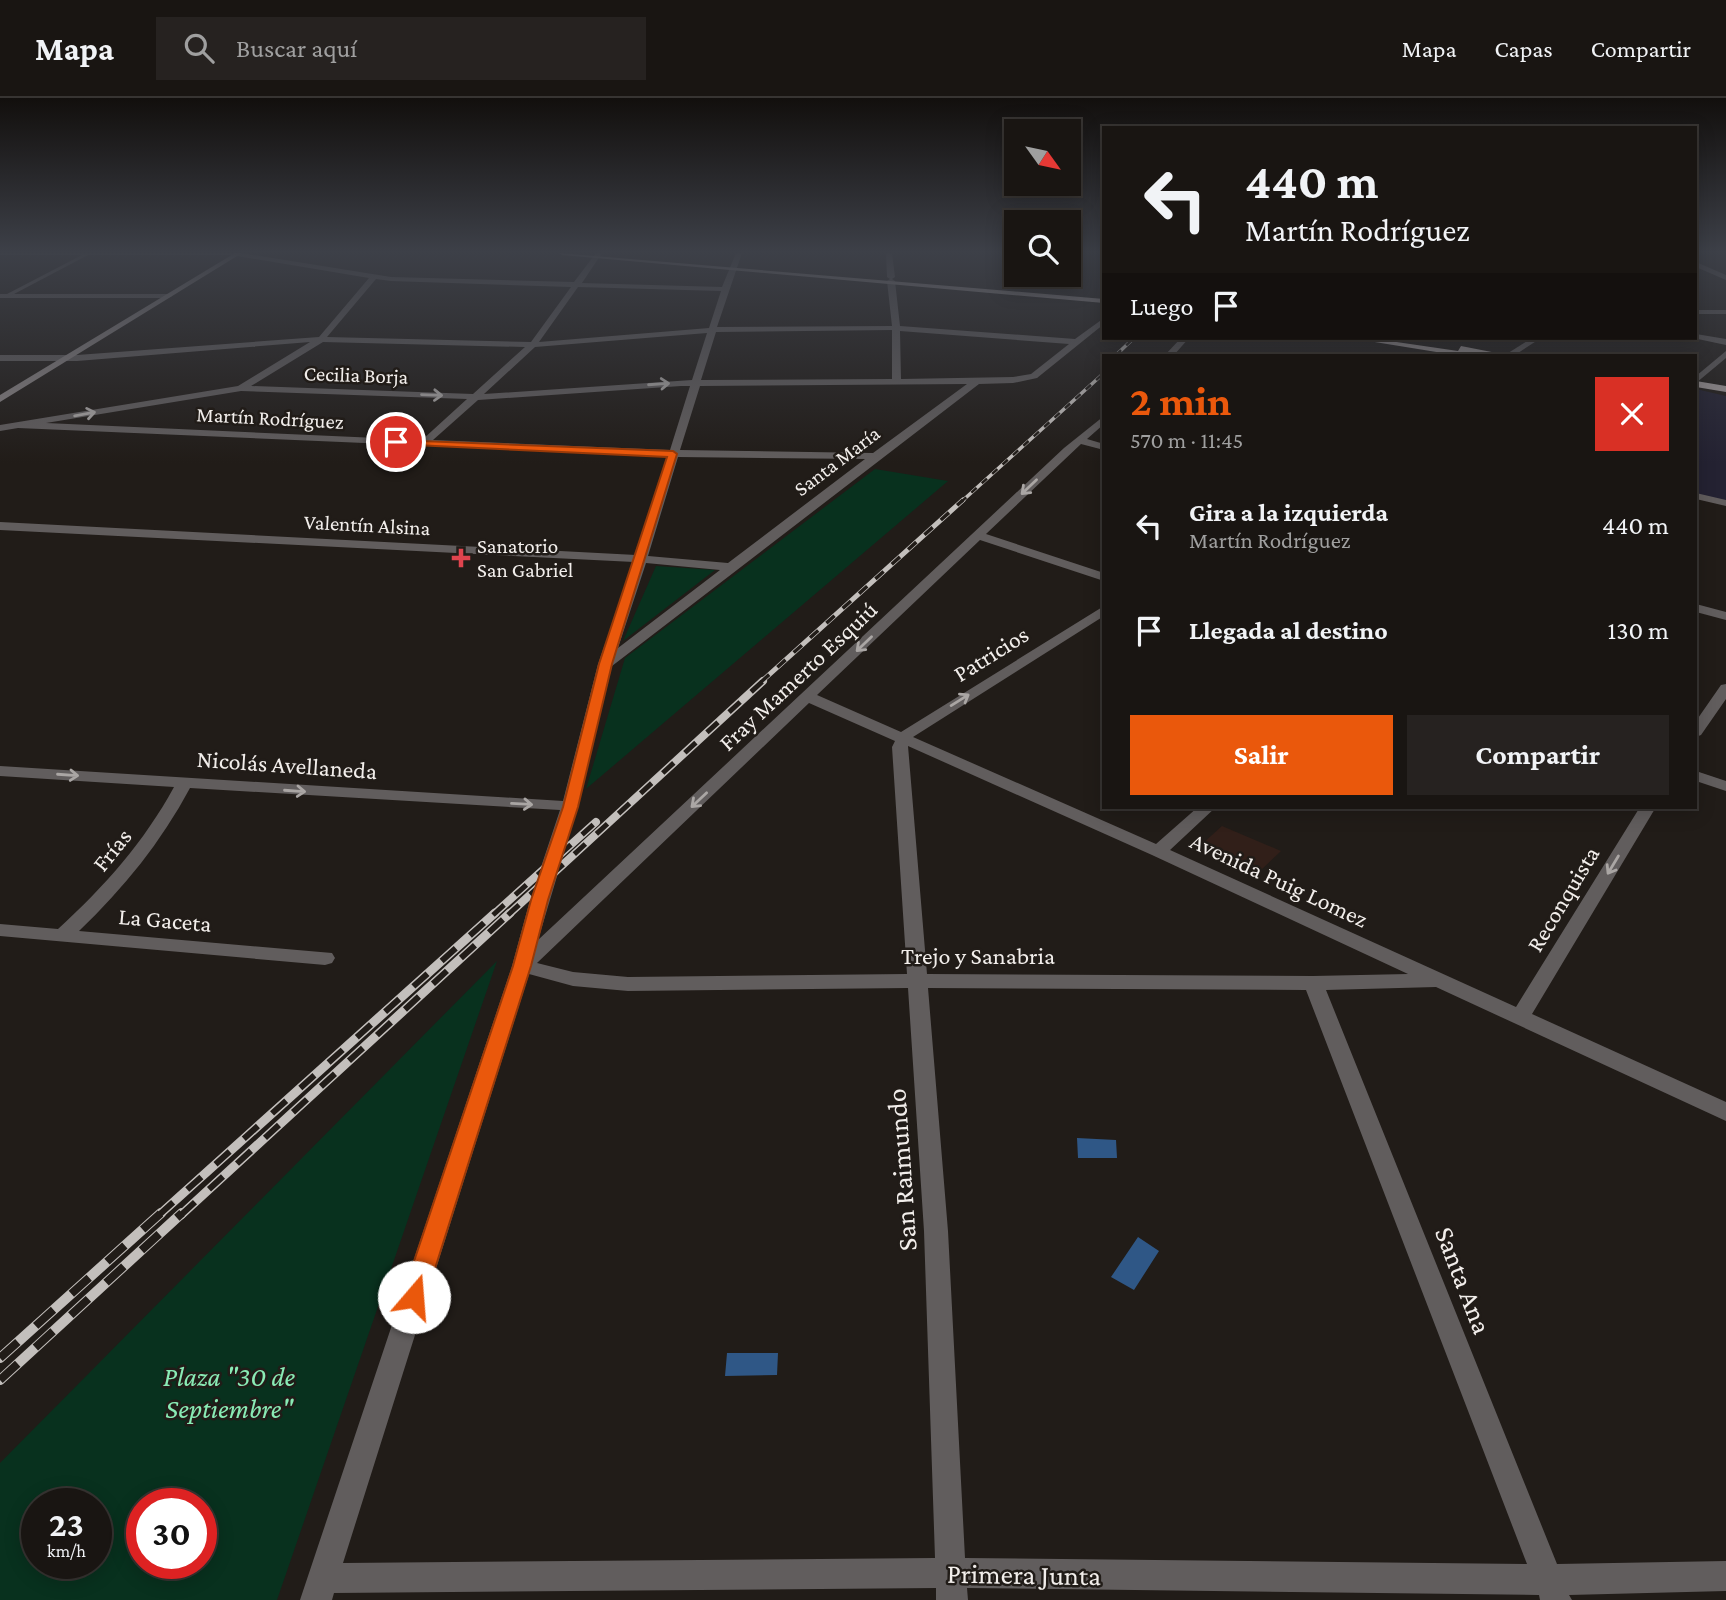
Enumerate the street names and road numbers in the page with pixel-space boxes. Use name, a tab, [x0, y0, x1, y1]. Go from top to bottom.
street label: Cecilia Borja	[303, 361, 409, 389]
street label: Martín Rodríguez	[196, 402, 344, 434]
street label: Santa María	[789, 421, 885, 501]
street label: Valentín Alsina	[303, 510, 431, 540]
street label: Fray Mamerto Esquiú	[713, 595, 883, 756]
street label: Patricios	[948, 620, 1033, 687]
street label: Nicolás Avellaneda	[196, 745, 378, 784]
street label: Frías	[86, 823, 137, 876]
street label: Avenida Puig Lomez	[1186, 827, 1372, 933]
street label: Reconquista	[1521, 841, 1604, 956]
street label: La Gaceta	[117, 902, 213, 937]
street label: Trejo y Sanabria	[901, 942, 1055, 969]
street label: San Raimundo	[880, 1088, 923, 1252]
street label: Santa Ana	[1429, 1222, 1498, 1338]
street label: Primera Junta	[947, 1558, 1101, 1591]

